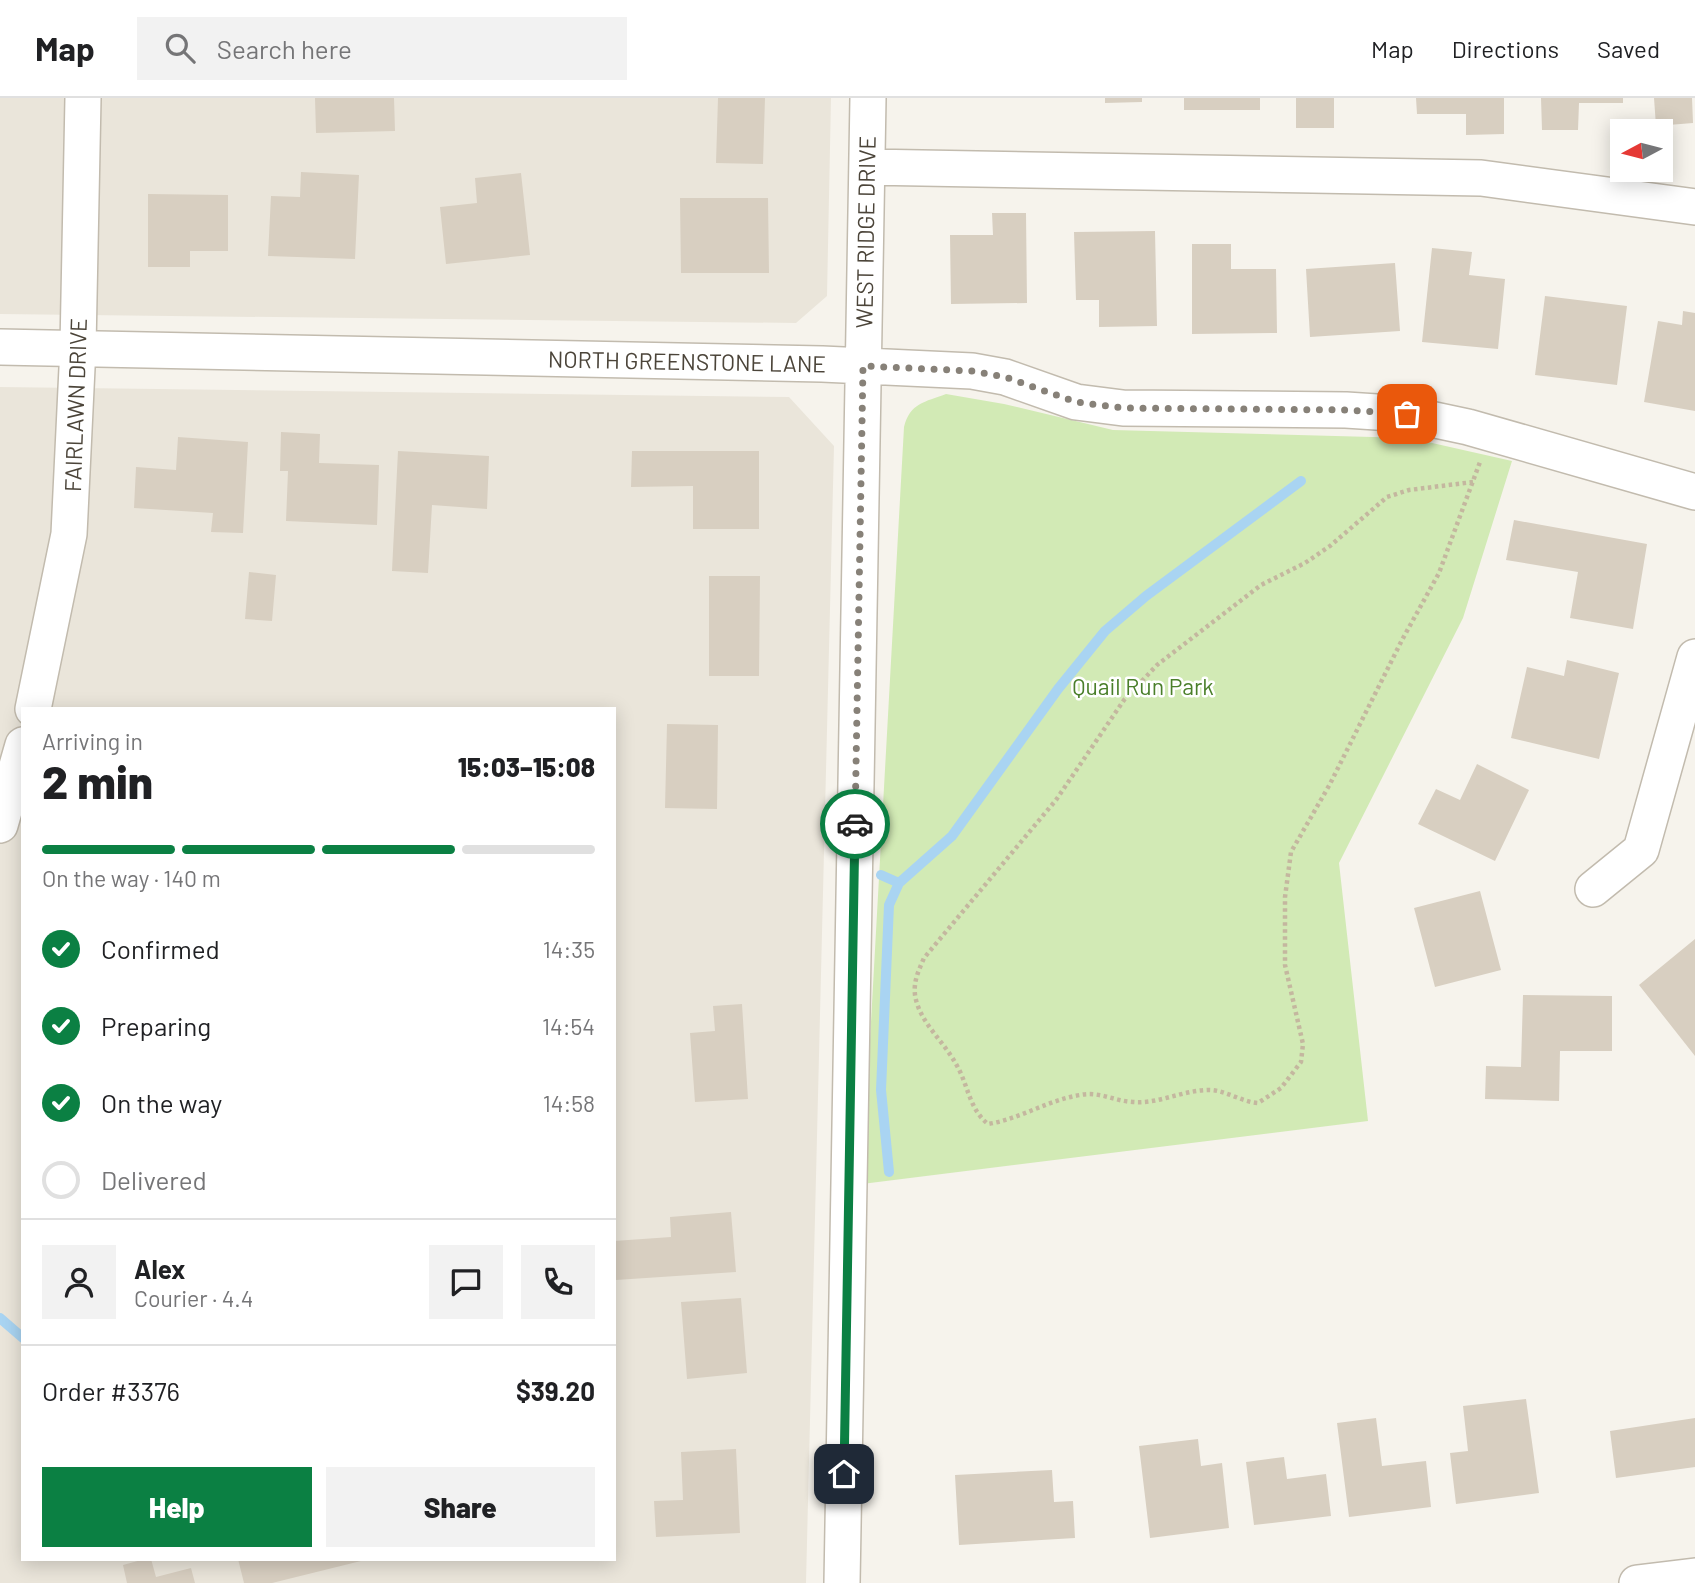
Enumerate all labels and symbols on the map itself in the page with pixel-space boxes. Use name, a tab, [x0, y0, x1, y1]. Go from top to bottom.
north arrow	[1610, 119, 1673, 182]
street label: WEST RIDGE DRIVE	[849, 135, 881, 329]
street label: FAIRLAWN DRIVE	[58, 317, 92, 493]
street label: NORTH GREENSTONE LANE	[548, 345, 826, 377]
pin	[1377, 384, 1437, 444]
park label: Quail Run Park	[1072, 672, 1214, 700]
courier	[820, 789, 890, 859]
pin	[814, 1444, 874, 1504]

